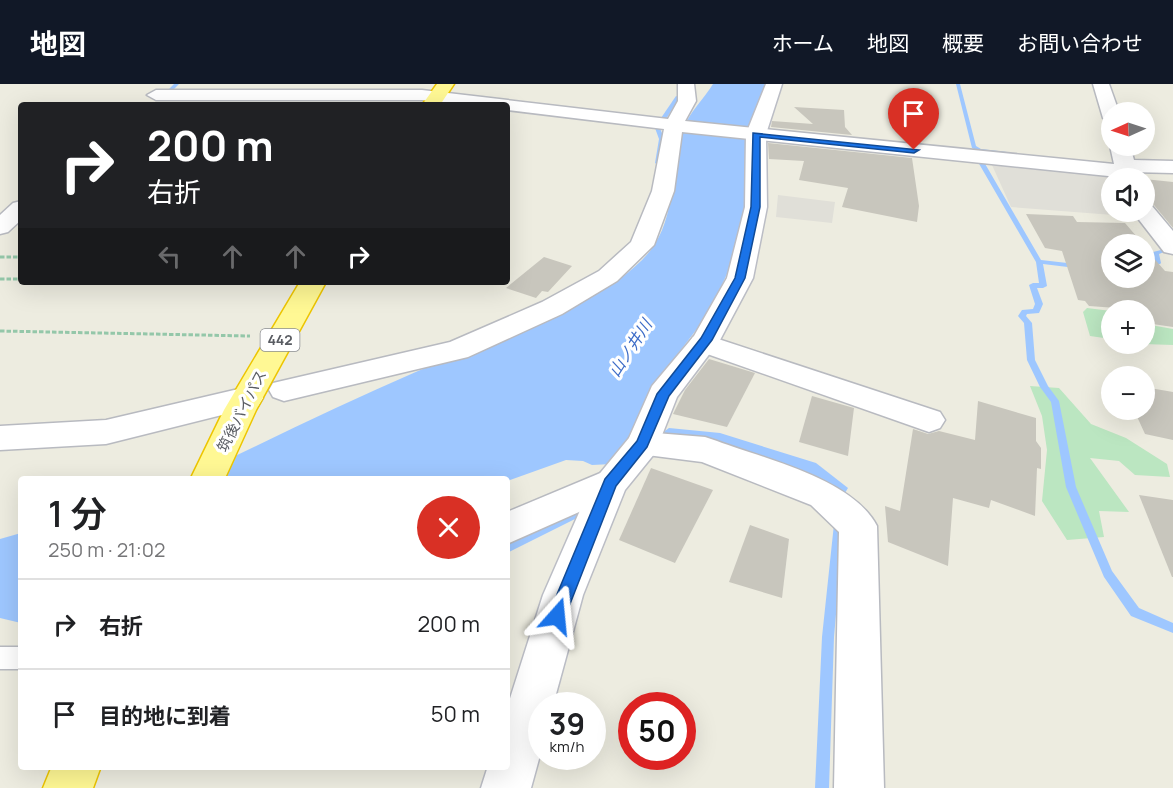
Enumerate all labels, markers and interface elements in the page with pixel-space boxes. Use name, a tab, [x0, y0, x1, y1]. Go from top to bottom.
text: 地図	[30, 24, 86, 62]
text: ホーム	[772, 29, 834, 57]
text: 地図	[867, 29, 909, 57]
text: 概要	[942, 29, 984, 57]
text: お問い合わせ	[1017, 29, 1143, 57]
pin	[888, 88, 939, 150]
icon: arrive	[897, 97, 930, 130]
north arrow	[1101, 102, 1155, 156]
map controls	[1101, 102, 1155, 420]
text: 200 m	[147, 116, 273, 174]
icon: right	[48, 126, 126, 204]
button: sound	[1101, 168, 1155, 222]
text: 右折	[147, 173, 201, 210]
button: layers	[1101, 234, 1155, 288]
icon: left	[153, 240, 186, 273]
icon: ahead	[216, 240, 249, 273]
icon: ahead	[279, 240, 312, 273]
icon: right	[342, 240, 375, 273]
button: +	[1101, 300, 1155, 354]
water label: 山ノ井川	[603, 314, 658, 381]
road number: 442	[260, 329, 300, 351]
street label: 筑後バイパス	[212, 366, 271, 456]
button: −	[1101, 366, 1155, 420]
text: 1 分	[48, 489, 106, 538]
button: close	[417, 496, 480, 559]
text: 250 m · 21:02	[48, 536, 165, 563]
position arrow	[525, 584, 589, 648]
icon: right	[48, 608, 81, 641]
text: 200 m	[418, 609, 480, 639]
text: 右折	[99, 611, 143, 641]
speed limit sign: 50	[618, 692, 696, 770]
icon: arrive	[48, 698, 81, 731]
text: 50 m	[431, 699, 480, 729]
text: 目的地に到着	[99, 701, 231, 731]
text: 39	[549, 703, 585, 744]
text: km/h	[550, 736, 584, 757]

